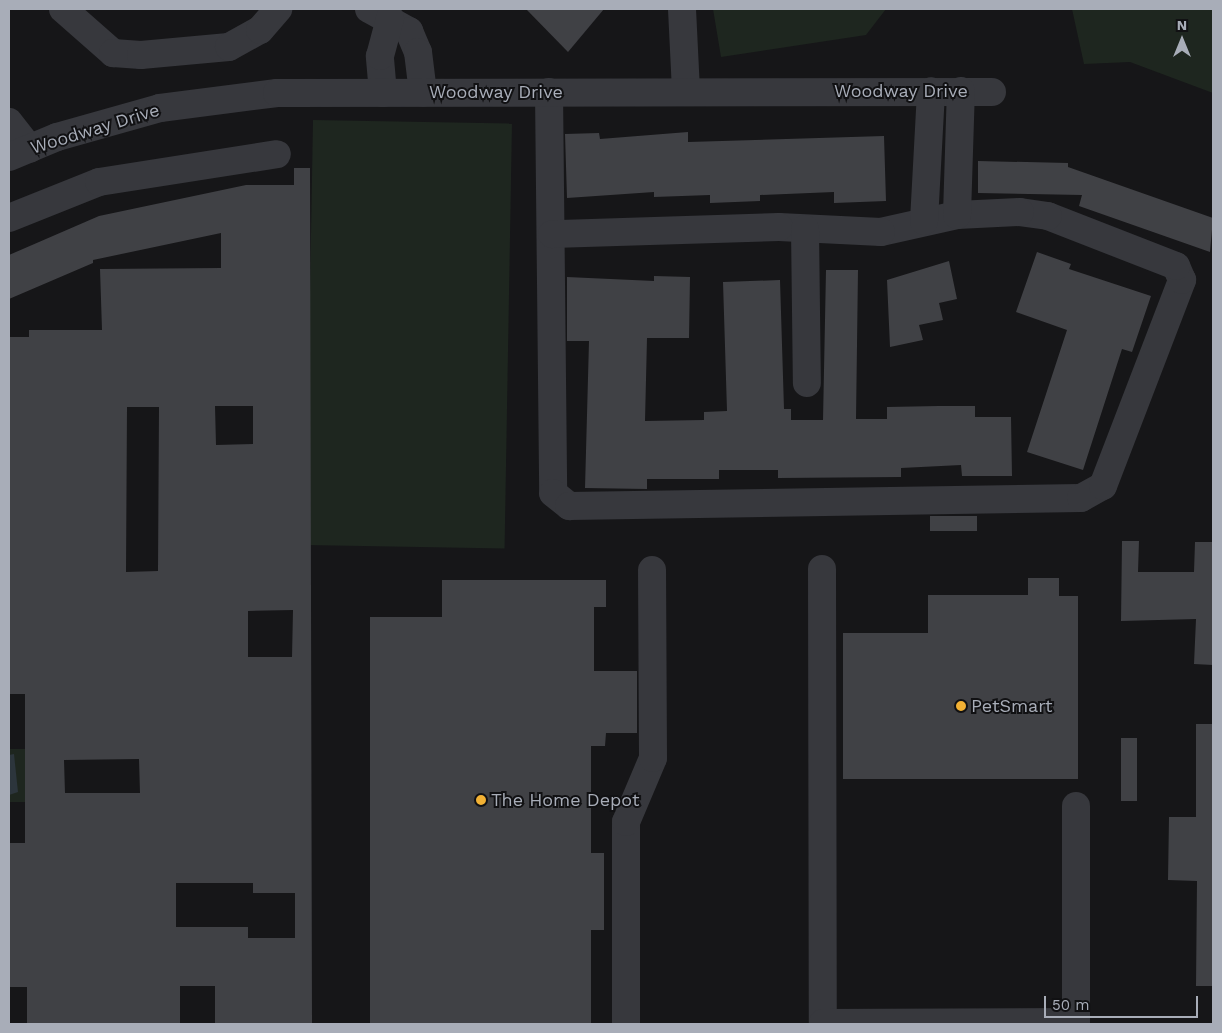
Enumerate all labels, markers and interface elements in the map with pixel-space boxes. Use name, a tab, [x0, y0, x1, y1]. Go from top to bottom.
north arrow	[1157, 15, 1207, 65]
text: N	[1177, 17, 1187, 33]
street label: Woodway Drive	[834, 80, 968, 102]
street label: Woodway Drive	[429, 81, 563, 103]
street label: Woodway Drive	[28, 99, 162, 159]
place label: PetSmart	[971, 695, 1053, 717]
marker: PetSmart	[955, 700, 967, 712]
place label: The Home Depot	[491, 789, 640, 811]
marker: The Home Depot	[475, 794, 487, 806]
scale bar	[1047, 986, 1201, 1018]
text: 50 m	[1052, 996, 1089, 1014]

